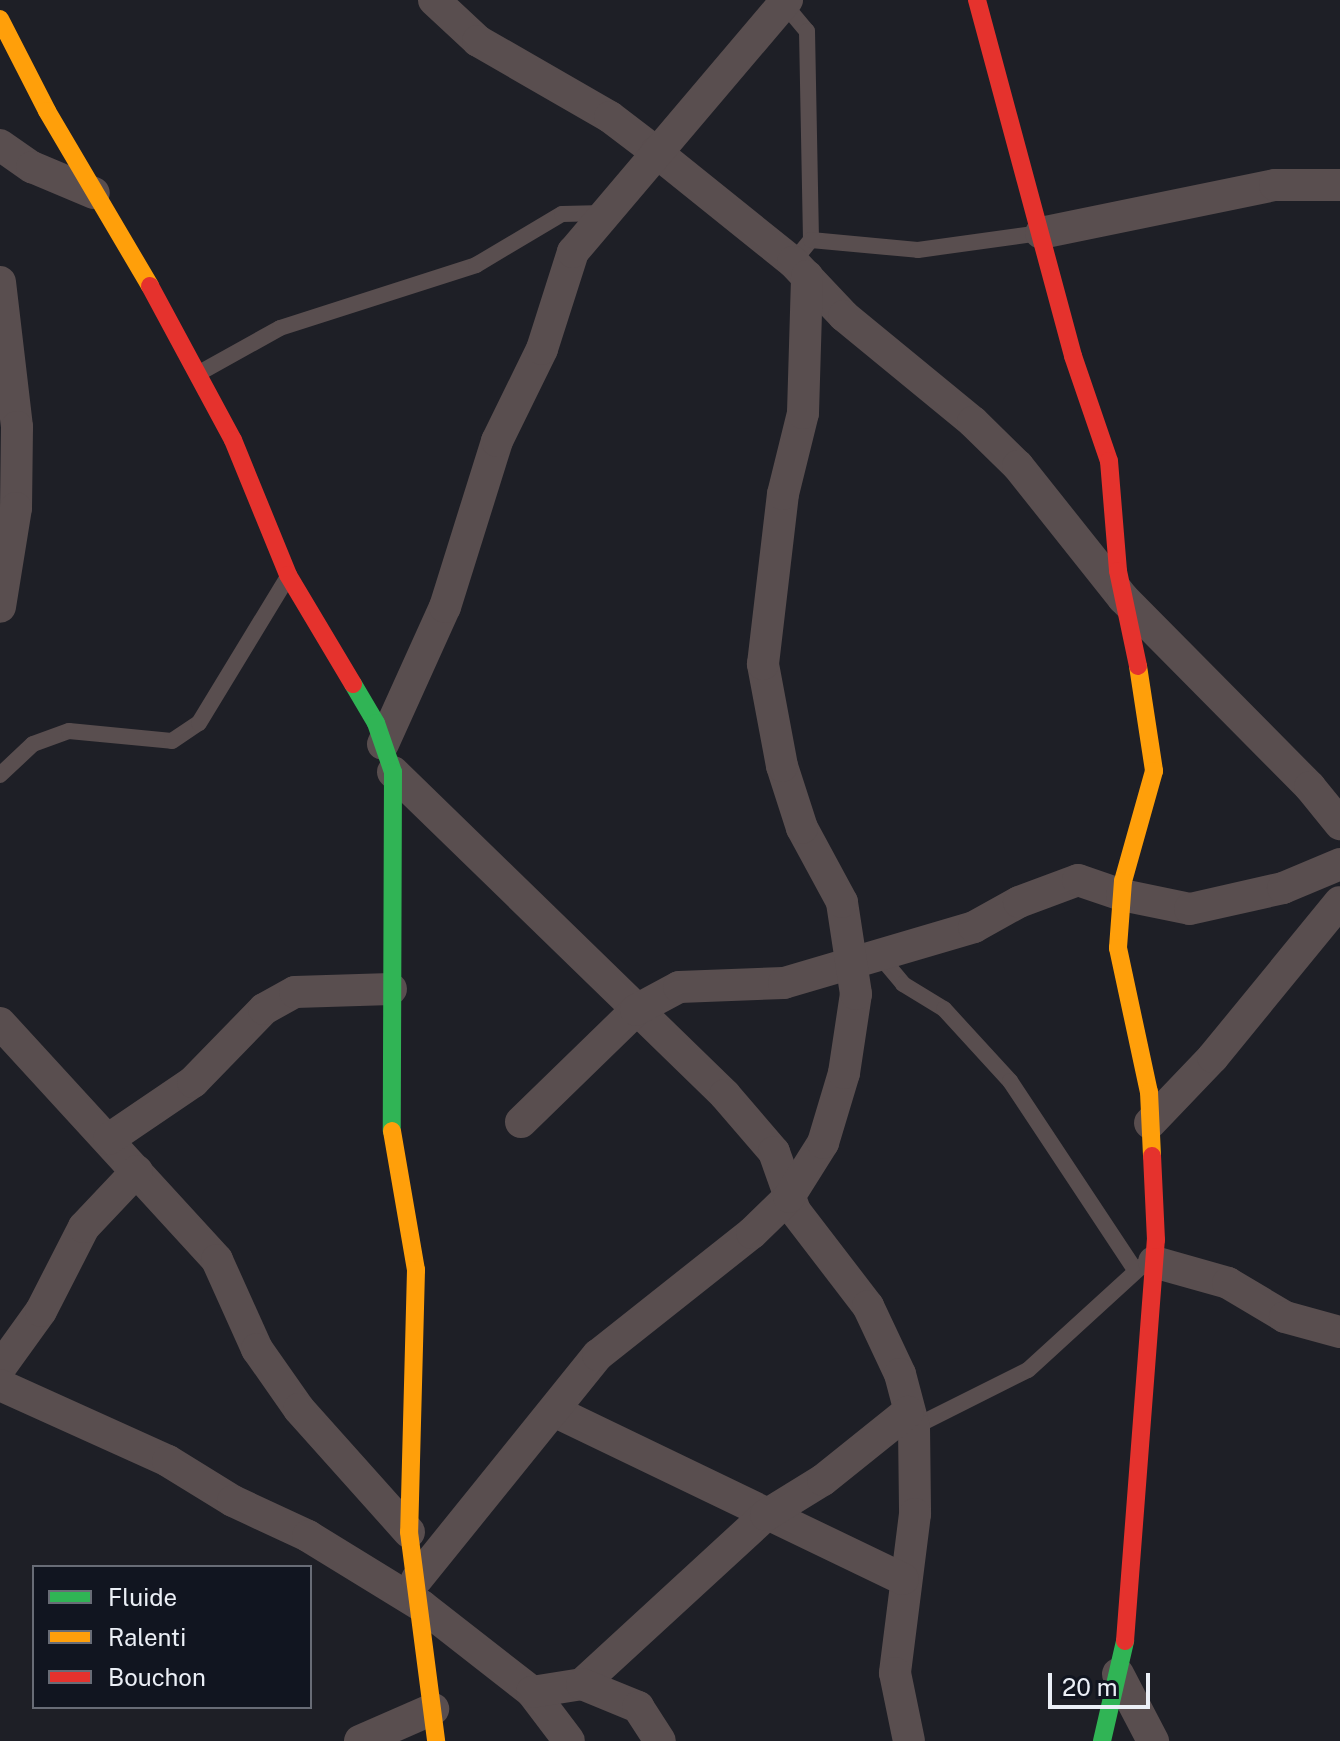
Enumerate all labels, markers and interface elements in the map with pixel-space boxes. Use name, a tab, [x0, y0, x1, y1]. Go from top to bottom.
legend	[32, 1565, 312, 1709]
text: Fluide	[108, 1583, 177, 1611]
text: Ralenti	[108, 1623, 186, 1651]
scale bar	[1052, 1657, 1154, 1707]
text: Bouchon	[108, 1663, 206, 1691]
text: 20 m	[1062, 1673, 1118, 1701]

